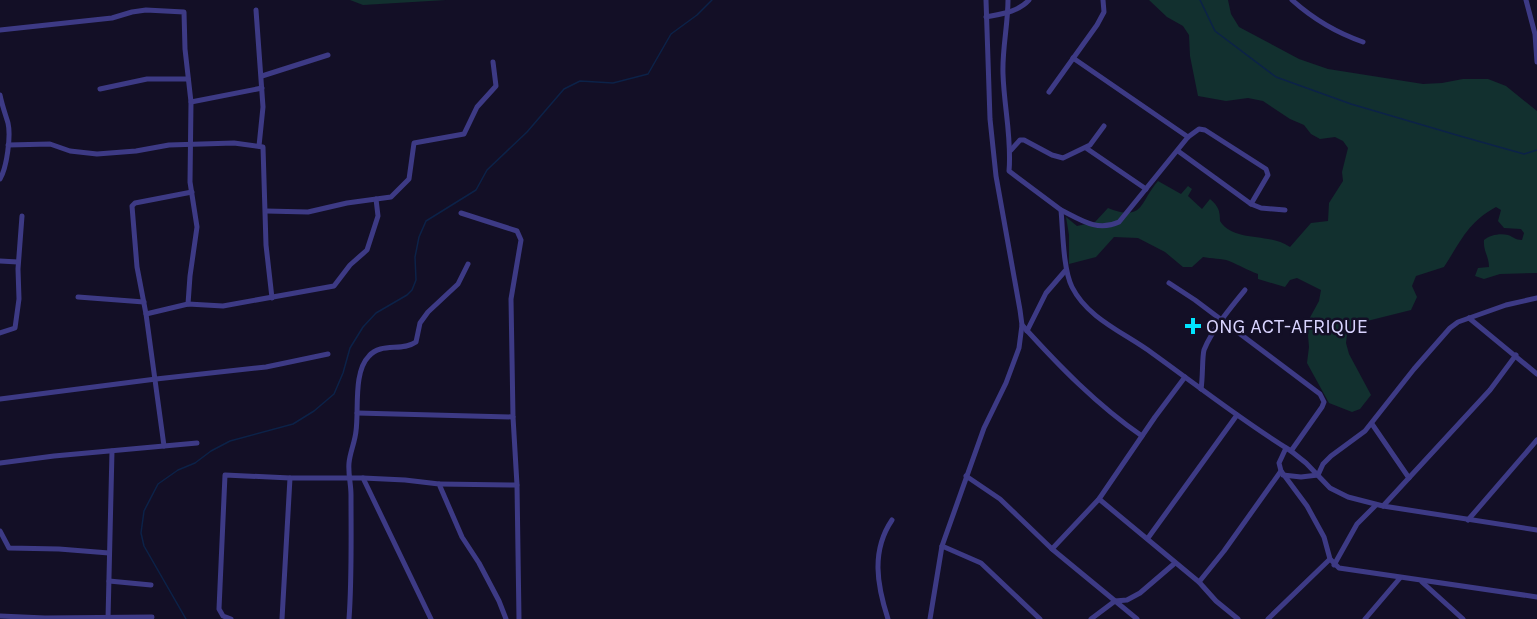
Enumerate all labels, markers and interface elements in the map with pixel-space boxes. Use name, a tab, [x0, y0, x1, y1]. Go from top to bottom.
place label: ONG ACT-AFRIQUE	[1206, 315, 1368, 338]
marker: ONG ACT-AFRIQUE	[1184, 317, 1202, 335]

